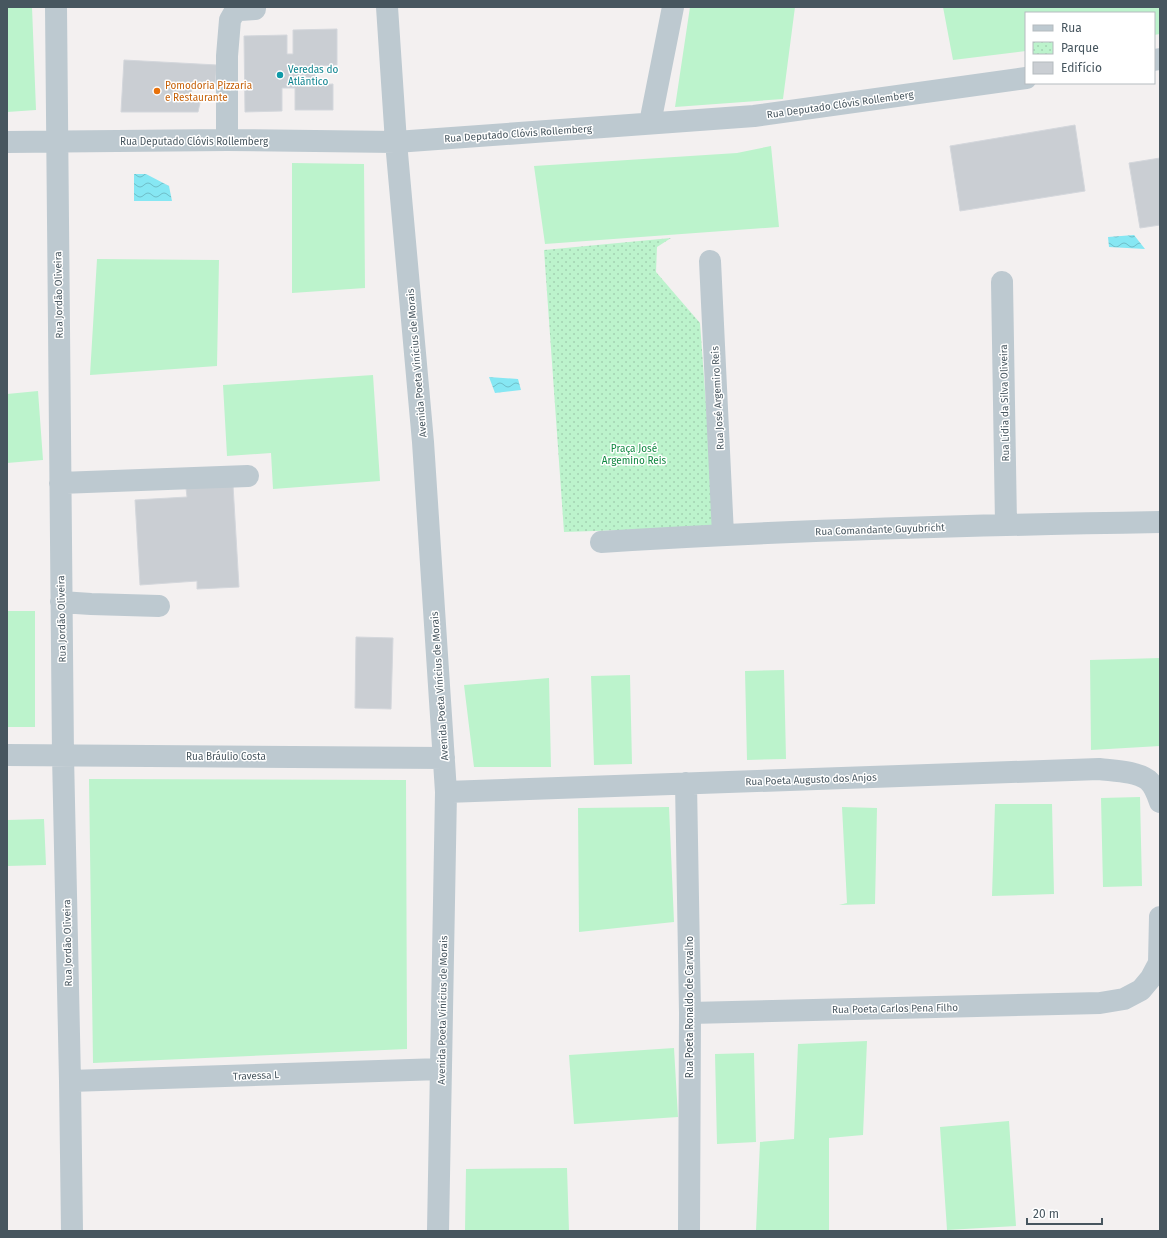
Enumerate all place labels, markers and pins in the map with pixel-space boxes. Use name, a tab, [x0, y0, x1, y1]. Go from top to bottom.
place label: Veredas do Atlãntico	[288, 64, 338, 88]
marker: Veredas do Atlãntico	[275, 70, 285, 80]
place label: Pomodoria Pizzaria e Restaurante	[165, 80, 252, 104]
marker: Pomodoria Pizzaria e Restaurante	[152, 86, 162, 96]

